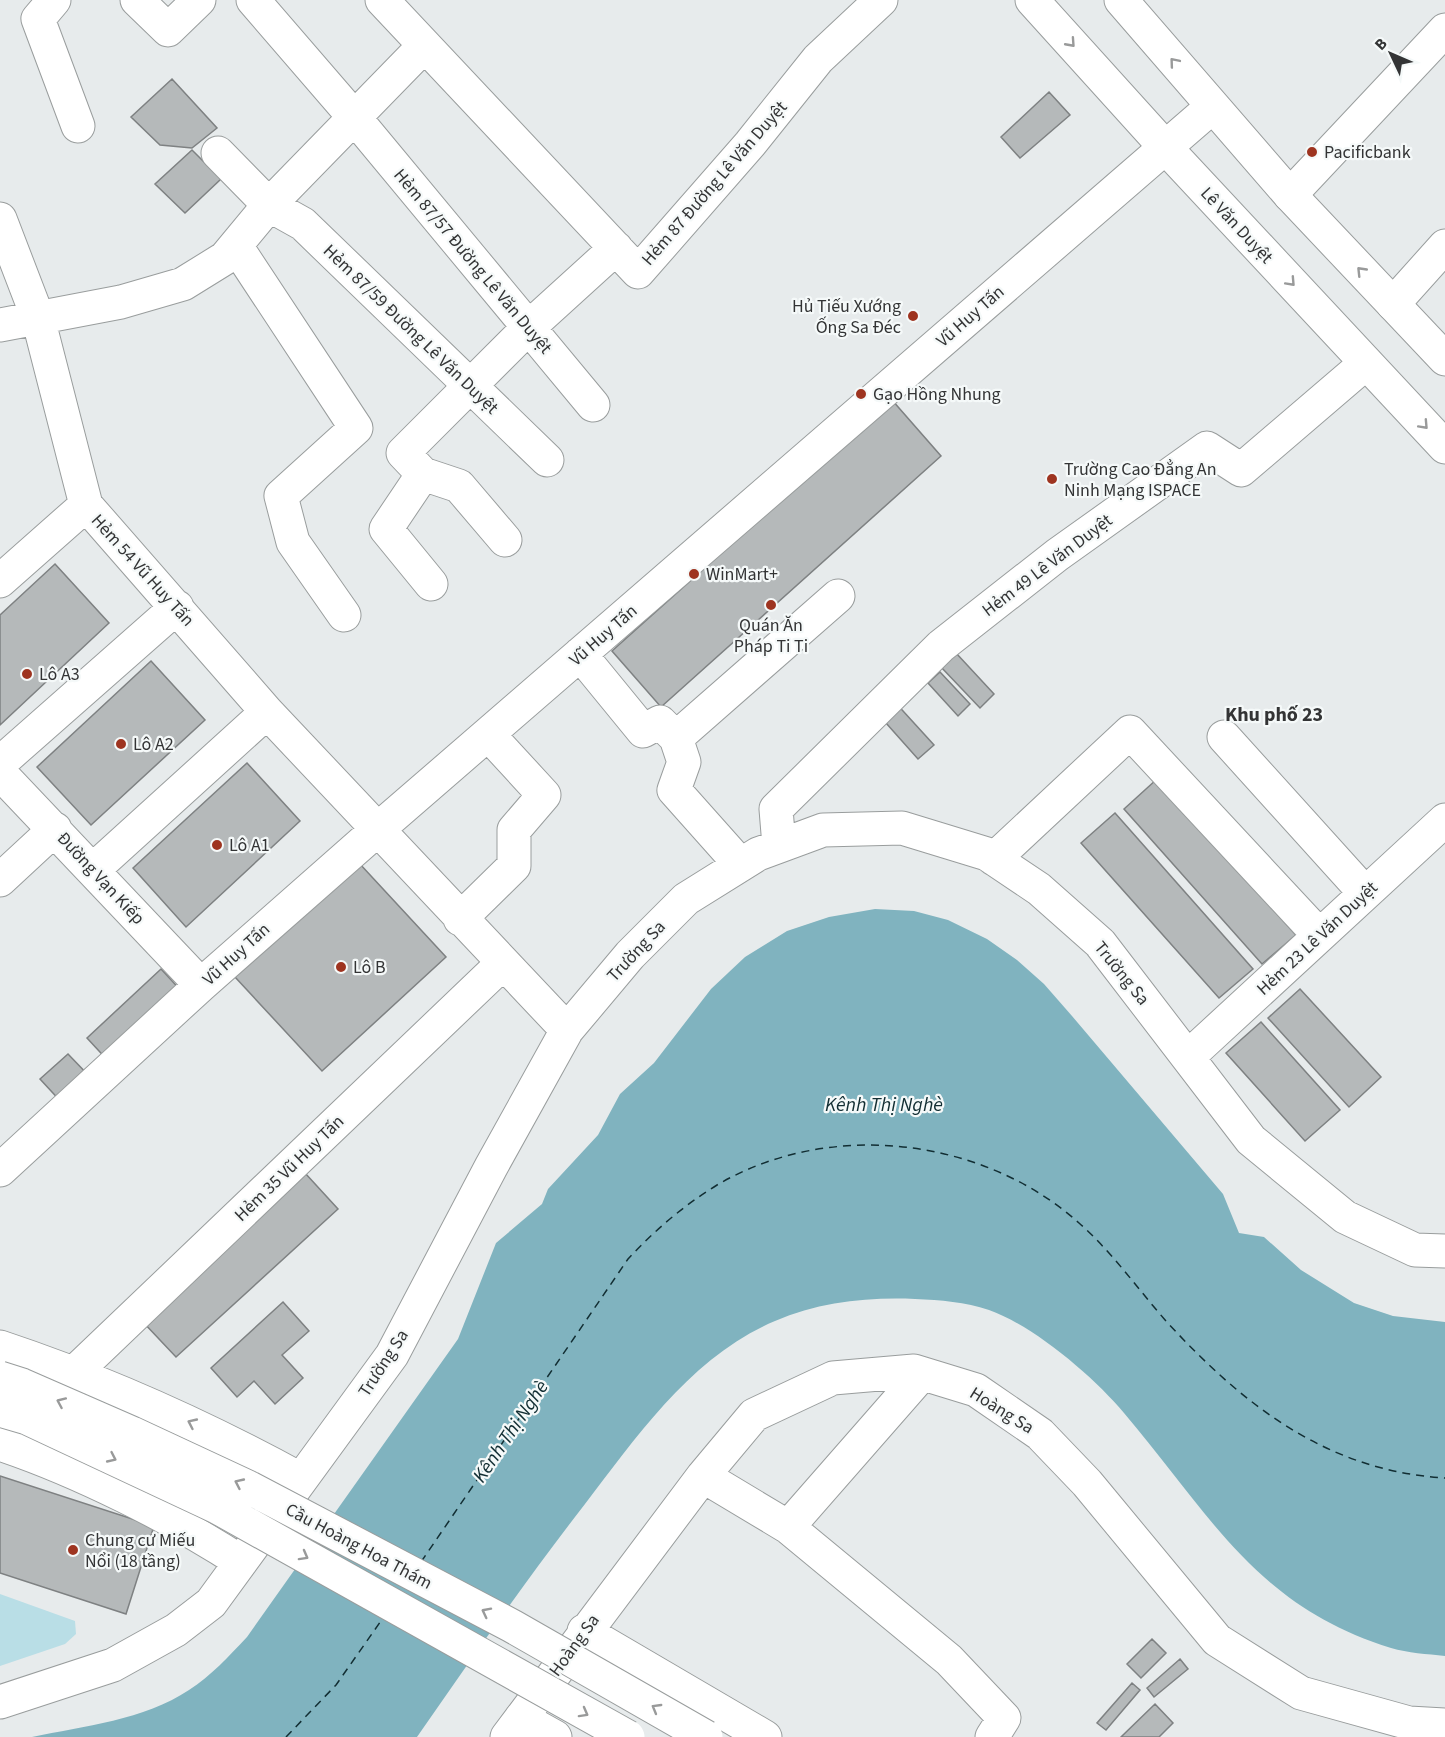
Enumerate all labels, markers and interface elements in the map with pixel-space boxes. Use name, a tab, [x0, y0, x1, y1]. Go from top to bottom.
north arrow	[1361, 24, 1421, 84]
text: B	[1370, 33, 1392, 55]
one-way arrow	[1064, 37, 1075, 47]
one-way arrow	[1170, 58, 1181, 69]
street label: Hẻm 87 Đường Lê Văn Duyệt	[636, 96, 793, 271]
place label: Pacificbank	[1324, 140, 1411, 165]
marker: Pacificbank	[1305, 145, 1319, 159]
street label: Hẻm 87/57 Đường Lê Văn Duyệt	[388, 163, 558, 359]
street label: Lê Văn Duyệt	[1195, 182, 1279, 269]
street label: Hẻm 87/59 Đường Lê Văn Duyệt	[317, 239, 504, 420]
one-way arrow	[1358, 267, 1369, 278]
one-way arrow	[1284, 275, 1295, 286]
street label: Vũ Huy Tấn	[931, 280, 1010, 353]
place label: Hủ Tiếu Xướng Ống Sa Đéc	[792, 294, 901, 340]
marker: Hủ Tiếu Xướng Ống Sa Đéc	[906, 309, 920, 323]
place label: Gạo Hồng Nhung	[873, 382, 1001, 407]
marker: Gạo Hồng Nhung	[854, 387, 868, 401]
one-way arrow	[1417, 418, 1428, 428]
place label: Trường Cao Đẳng An Ninh Mạng ISPACE	[1064, 457, 1216, 503]
marker: Trường Cao Đẳng An Ninh Mạng ISPACE	[1045, 472, 1059, 486]
street label: Hẻm 49 Lê Văn Duyệt	[977, 508, 1118, 623]
street label: Hẻm 54 Vũ Huy Tấn	[85, 509, 200, 632]
place label: WinMart+	[706, 562, 778, 587]
marker: WinMart+	[687, 567, 701, 581]
marker: Quán Ăn Pháp Ti Ti	[764, 598, 778, 612]
street label: Vũ Huy Tấn	[564, 599, 643, 672]
place label: Quán Ăn Pháp Ti Ti	[734, 613, 808, 659]
place label: Lô A3	[39, 662, 80, 687]
marker: Lô A3	[20, 667, 34, 681]
district label: Khu phố 23	[1225, 701, 1323, 729]
place label: Lô A2	[133, 732, 174, 757]
marker: Lô A2	[114, 737, 128, 751]
street label: Đường Vạn Kiếp	[51, 826, 150, 930]
place label: Lô A1	[229, 833, 270, 858]
marker: Lô A1	[210, 838, 224, 852]
street label: Hẻm 23 Lê Văn Duyệt	[1251, 876, 1383, 1001]
street label: Trường Sa	[601, 915, 671, 988]
street label: Vũ Huy Tấn	[197, 917, 276, 991]
street label: Trường Sa	[1088, 936, 1155, 1011]
place label: Lô B	[353, 955, 385, 980]
marker: Lô B	[334, 960, 348, 974]
water label: Kênh Thị Nghè	[825, 1091, 943, 1119]
street label: Hẻm 35 Vũ Huy Tấn	[229, 1109, 350, 1227]
street label: Trường Sa	[352, 1325, 415, 1402]
water label: Kênh Thị Nghè	[466, 1375, 555, 1488]
street label: Hoàng Sa	[965, 1381, 1039, 1440]
one-way arrow	[57, 1397, 68, 1409]
one-way arrow	[188, 1418, 199, 1430]
one-way arrow	[105, 1450, 116, 1462]
one-way arrow	[234, 1478, 245, 1490]
street label: Cầu Hoàng Hoa Thám	[281, 1497, 437, 1596]
place label: Chung cư Miếu Nổi (18 tầng)	[85, 1528, 195, 1574]
marker: Chung cư Miếu Nổi (18 tầng)	[66, 1543, 80, 1557]
one-way arrow	[298, 1549, 308, 1560]
one-way arrow	[481, 1608, 492, 1620]
street label: Hoàng Sa	[543, 1609, 606, 1682]
one-way arrow	[651, 1704, 662, 1715]
one-way arrow	[578, 1706, 588, 1717]

